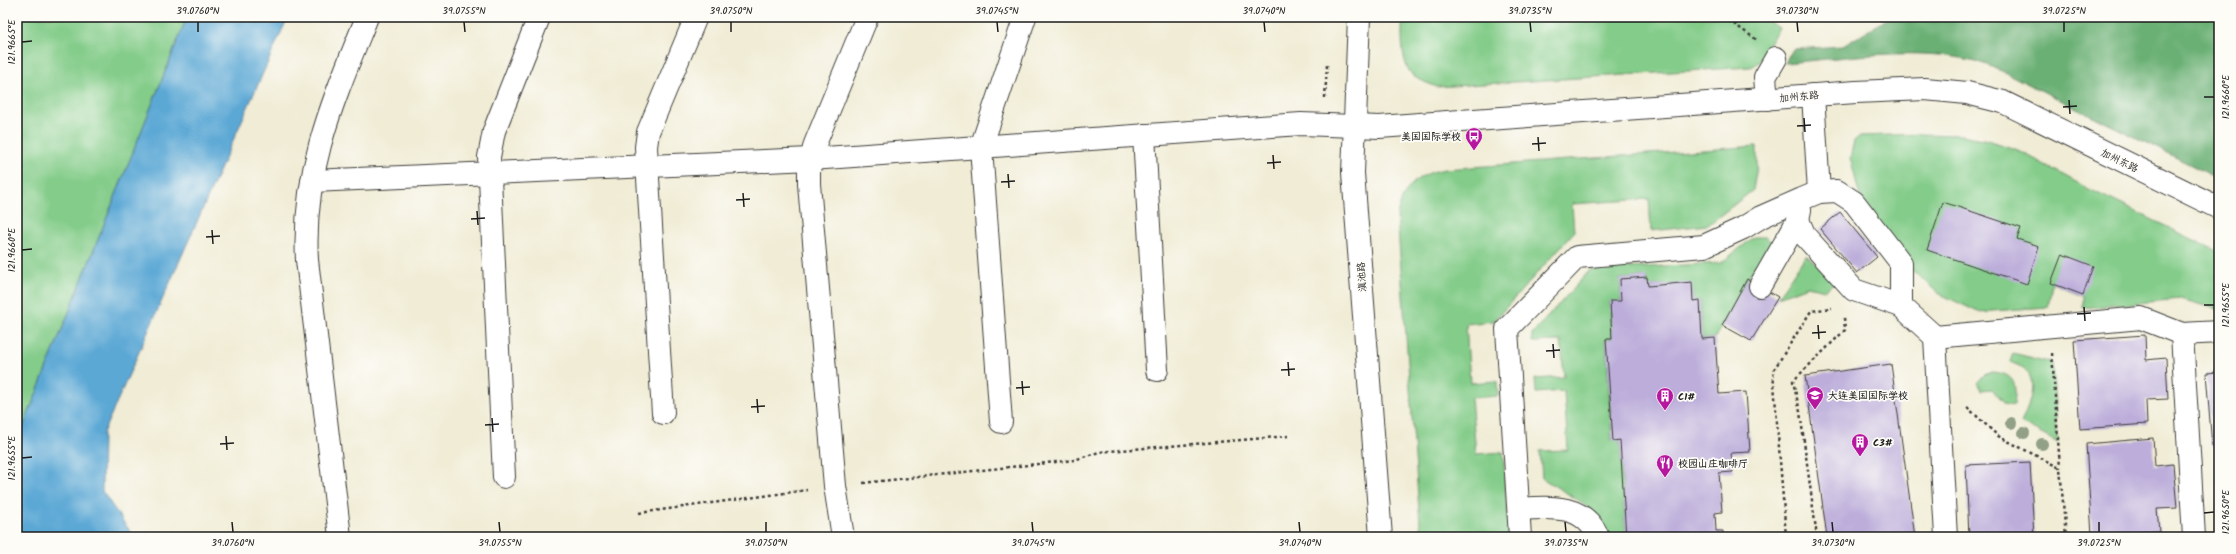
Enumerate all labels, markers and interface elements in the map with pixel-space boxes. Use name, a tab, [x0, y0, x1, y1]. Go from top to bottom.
text: 39.0760°N	[176, 3, 220, 19]
text: 39.0755°N	[442, 3, 486, 19]
text: 39.0750°N	[709, 3, 753, 19]
text: 39.0745°N	[975, 3, 1019, 19]
text: 39.0740°N	[1242, 3, 1286, 19]
text: 39.0735°N	[1508, 3, 1552, 19]
text: 39.0730°N	[1775, 3, 1819, 19]
text: 39.0725°N	[2042, 3, 2086, 19]
text: 121.9665°E	[4, 18, 20, 65]
text: 121.9660°E	[2218, 74, 2234, 119]
street label: 加州东路	[1778, 87, 1820, 107]
bus stop icon: 美国国际学校	[1464, 126, 1484, 151]
place label: 美国国际学校	[1401, 129, 1461, 145]
street label: 加州东路	[2098, 145, 2141, 177]
text: 121.9660°E	[4, 227, 20, 272]
street label: 滇池路	[1353, 261, 1371, 292]
text: 121.9655°E	[2218, 281, 2234, 327]
school or university icon: 大连美国国际学校	[1805, 385, 1825, 410]
building icon: C1#	[1655, 386, 1675, 411]
place label: 大连美国国际学校	[1828, 388, 1908, 404]
place label: C1#	[1678, 389, 1695, 405]
building icon: C3#	[1850, 432, 1870, 457]
text: 121.9655°E	[4, 434, 20, 480]
place label: C3#	[1873, 435, 1893, 451]
restaurant icon: 校园山庄咖啡厅	[1655, 453, 1675, 478]
place label: 校园山庄咖啡厅	[1678, 456, 1748, 472]
text: 121.9650°E	[2218, 489, 2234, 534]
text: 39.0760°N	[211, 535, 255, 551]
text: 39.0755°N	[478, 535, 522, 551]
text: 39.0750°N	[744, 535, 788, 551]
text: 39.0745°N	[1011, 535, 1055, 551]
text: 39.0740°N	[1278, 535, 1322, 551]
text: 39.0735°N	[1544, 535, 1588, 551]
text: 39.0730°N	[1811, 535, 1855, 551]
text: 39.0725°N	[2077, 535, 2121, 551]

